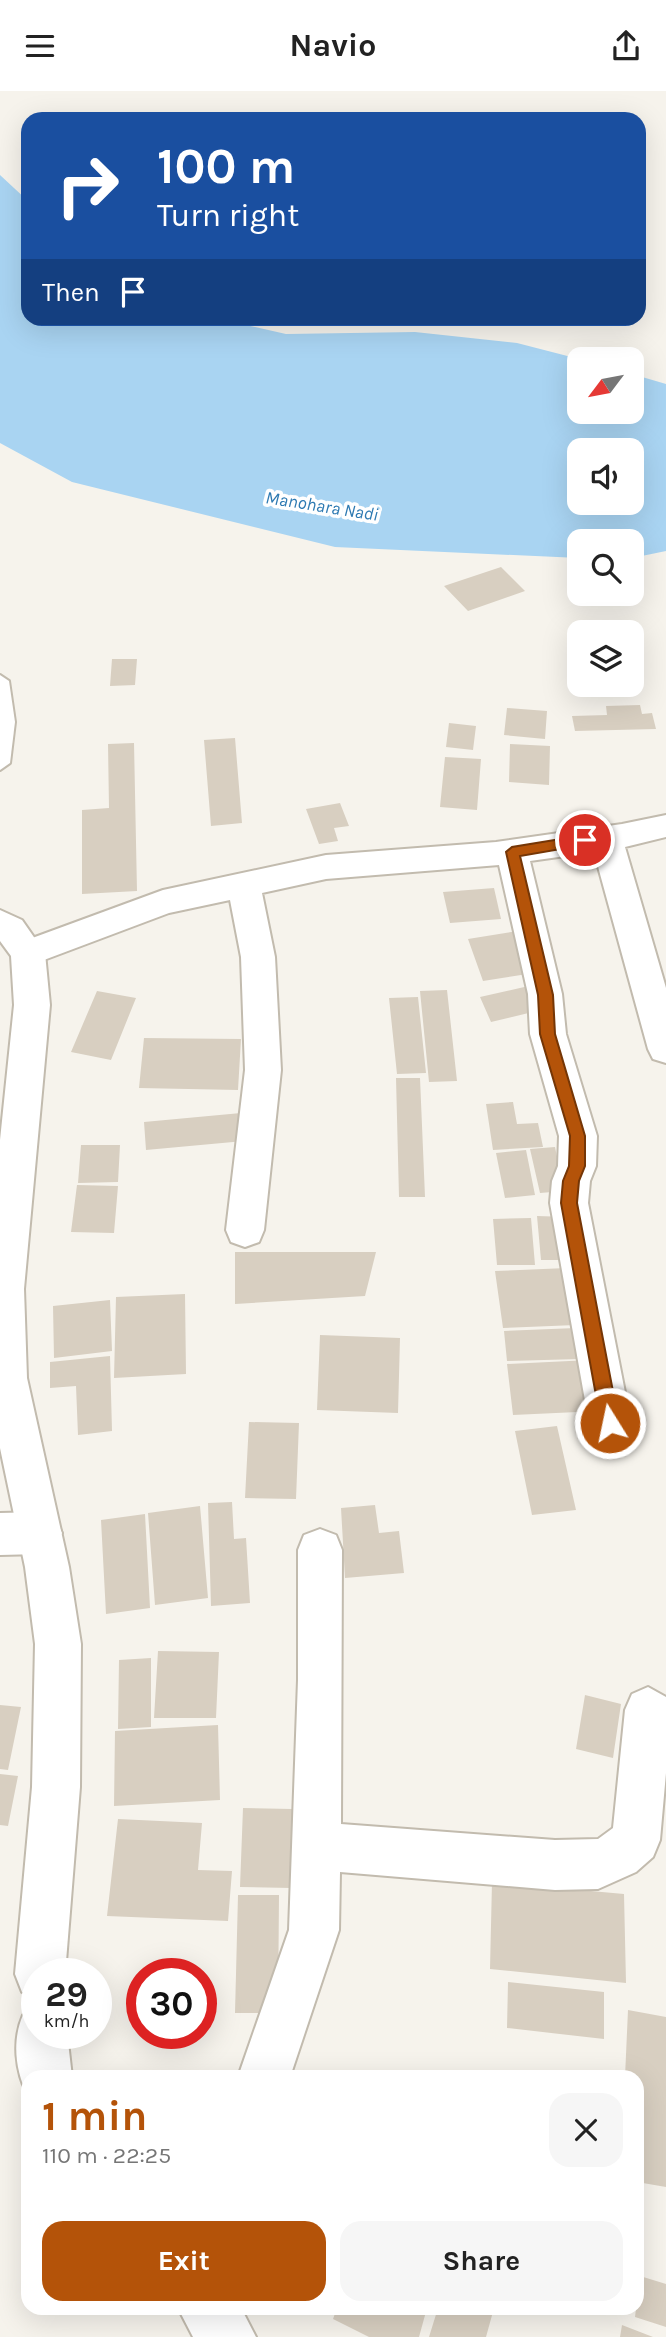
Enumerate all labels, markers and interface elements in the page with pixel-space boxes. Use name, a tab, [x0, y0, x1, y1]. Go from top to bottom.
icon: menu	[21, 27, 59, 65]
text: Navio	[290, 27, 376, 64]
icon: share	[607, 27, 645, 65]
text: 100 m	[157, 138, 295, 195]
icon: right	[42, 140, 133, 231]
text: Turn right	[157, 197, 299, 234]
icon: arrive	[114, 273, 152, 311]
text: Then	[42, 277, 100, 308]
north arrow	[567, 347, 644, 423]
map controls	[567, 347, 644, 697]
button: sound	[567, 438, 644, 515]
water label: Manohara Nadi	[264, 486, 380, 526]
button: search	[567, 529, 644, 606]
button: layers	[567, 620, 644, 697]
pin	[555, 810, 615, 870]
icon: arrive	[566, 821, 604, 859]
position arrow	[573, 1386, 647, 1460]
speed limit sign: 30	[126, 1958, 217, 2049]
text: 29	[45, 1974, 88, 2015]
text: km/h	[44, 2010, 89, 2032]
text: 1 min	[42, 2091, 147, 2141]
button: close	[549, 2093, 623, 2167]
text: 110 m · 22:25	[42, 2142, 171, 2169]
button: Exit	[42, 2221, 326, 2301]
button: Share	[340, 2221, 623, 2301]

